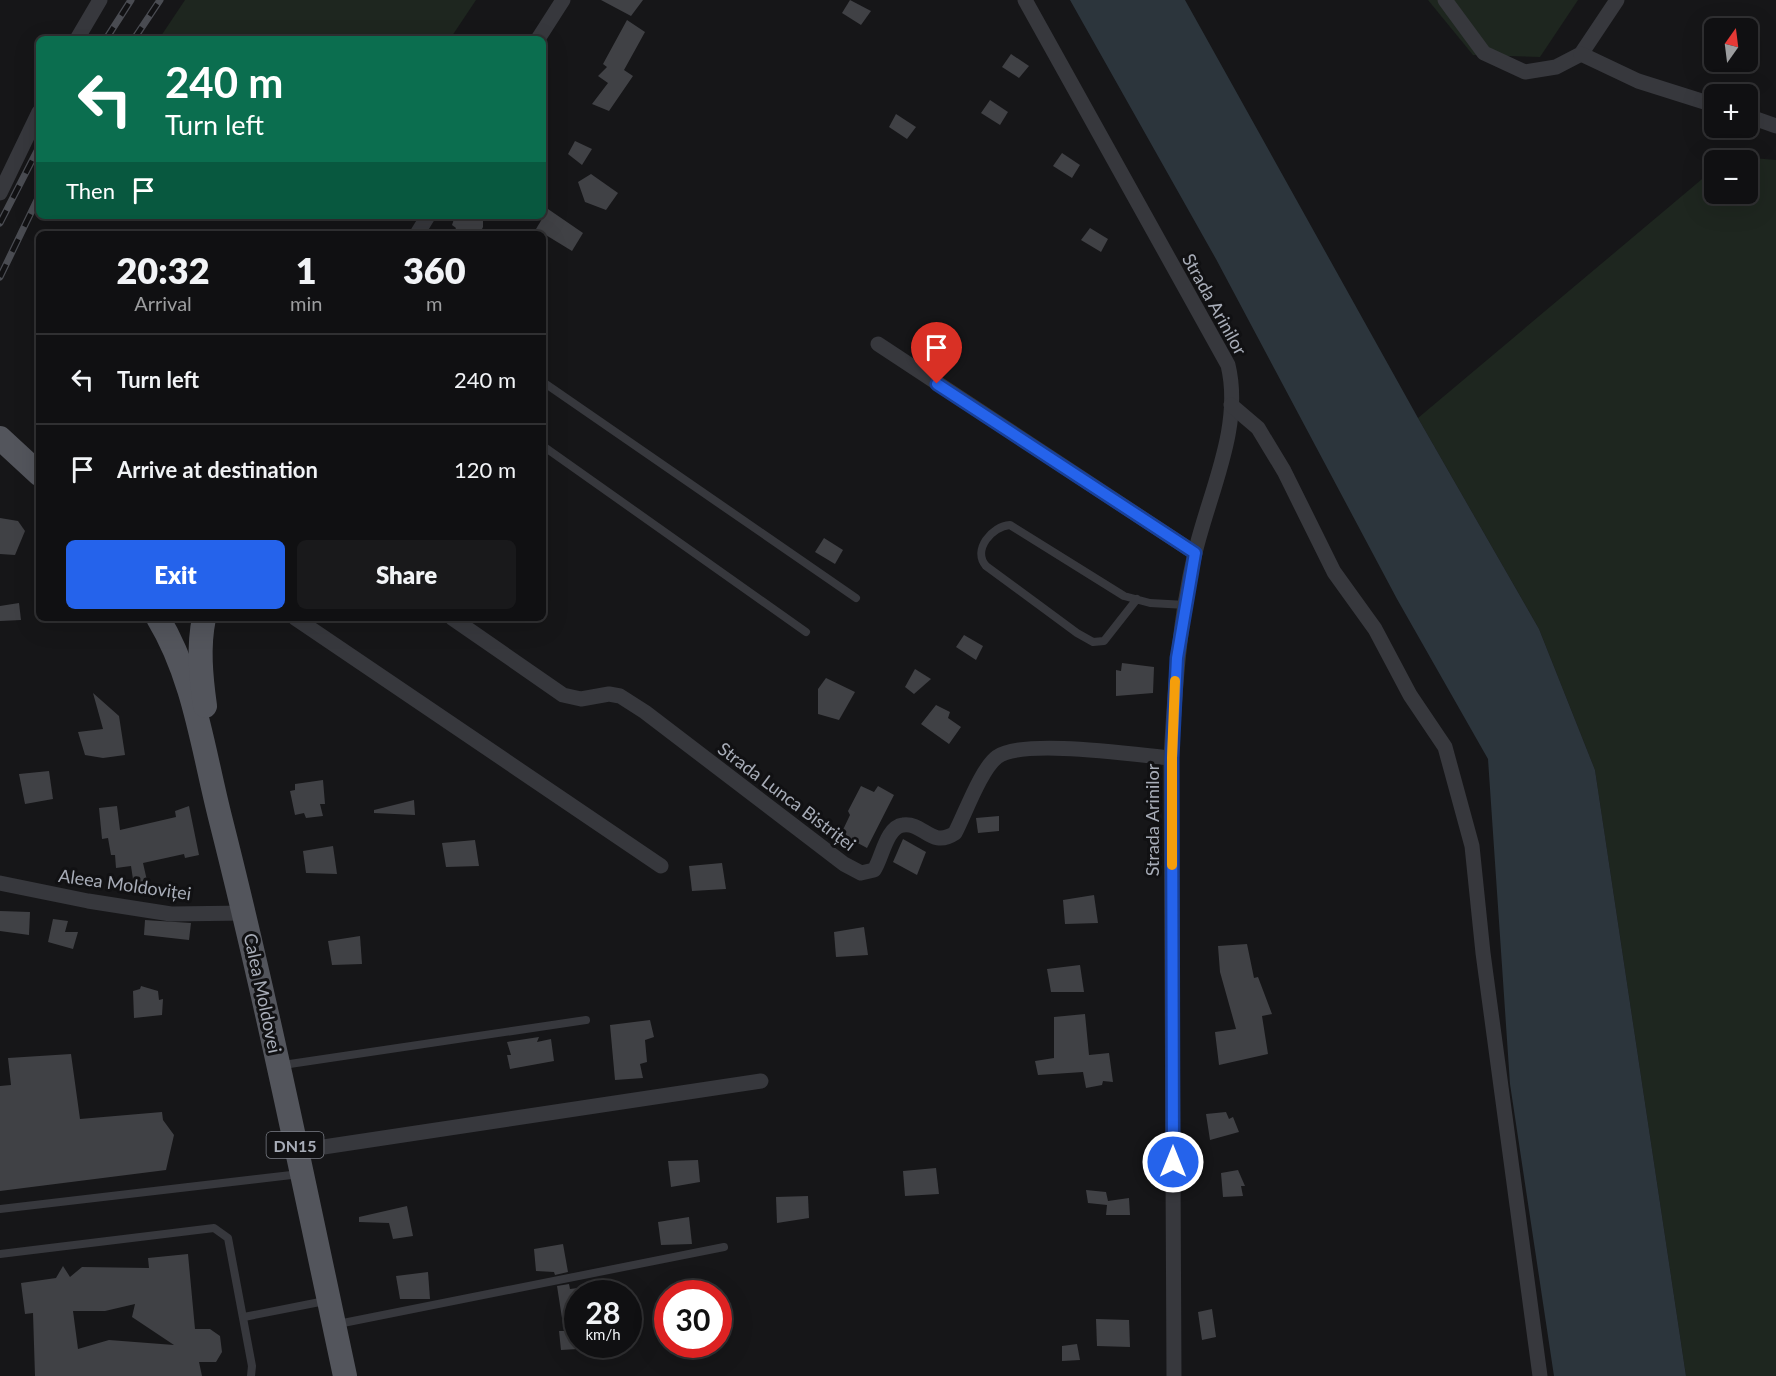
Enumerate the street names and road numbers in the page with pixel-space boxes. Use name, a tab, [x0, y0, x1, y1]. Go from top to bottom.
street label: Strada Arinilor	[1178, 249, 1252, 359]
street label: Strada Lunca Bistriței	[714, 737, 860, 855]
street label: Strada Arinilor	[1141, 763, 1163, 876]
street label: Aleea Moldoviței	[57, 864, 193, 904]
street label: Calea Moldovei	[240, 931, 286, 1055]
road number: DN15	[266, 1132, 324, 1158]

